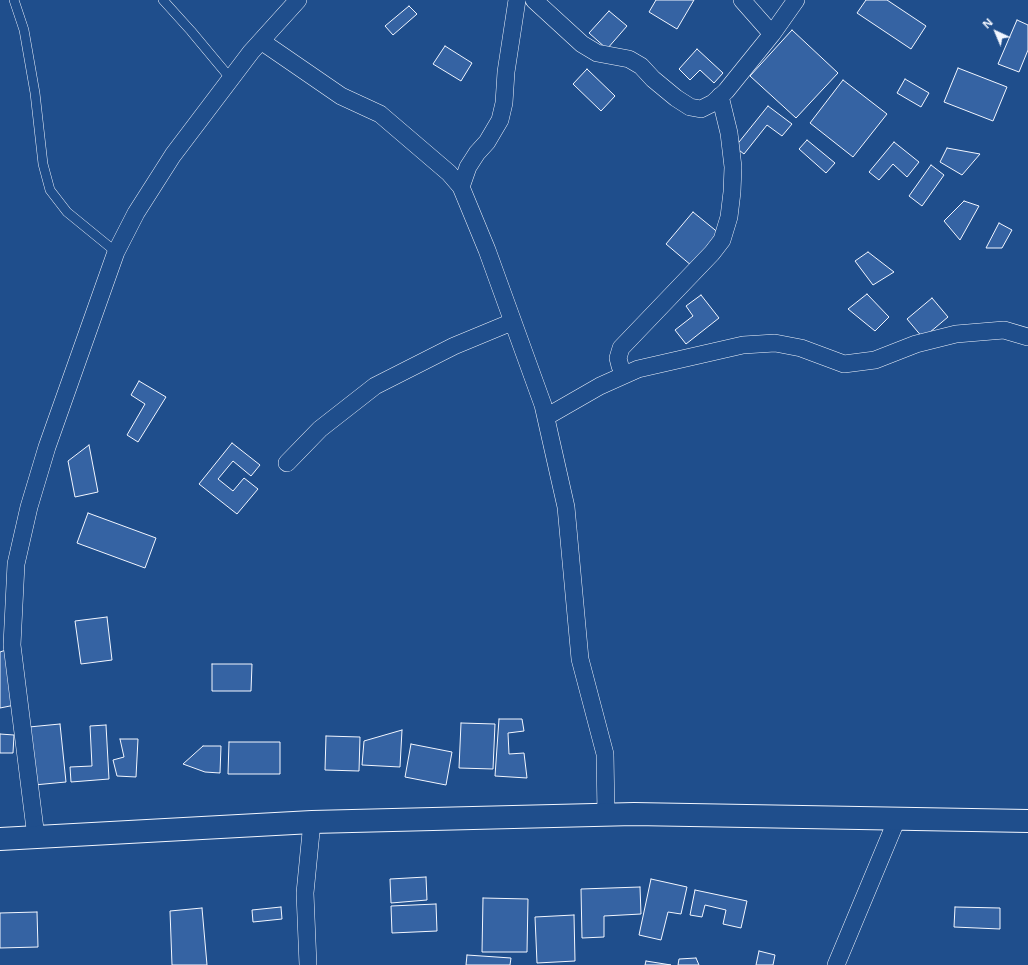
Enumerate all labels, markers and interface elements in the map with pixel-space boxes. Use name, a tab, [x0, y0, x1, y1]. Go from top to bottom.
north arrow	[976, 12, 1016, 52]
text: N	[979, 15, 996, 32]

